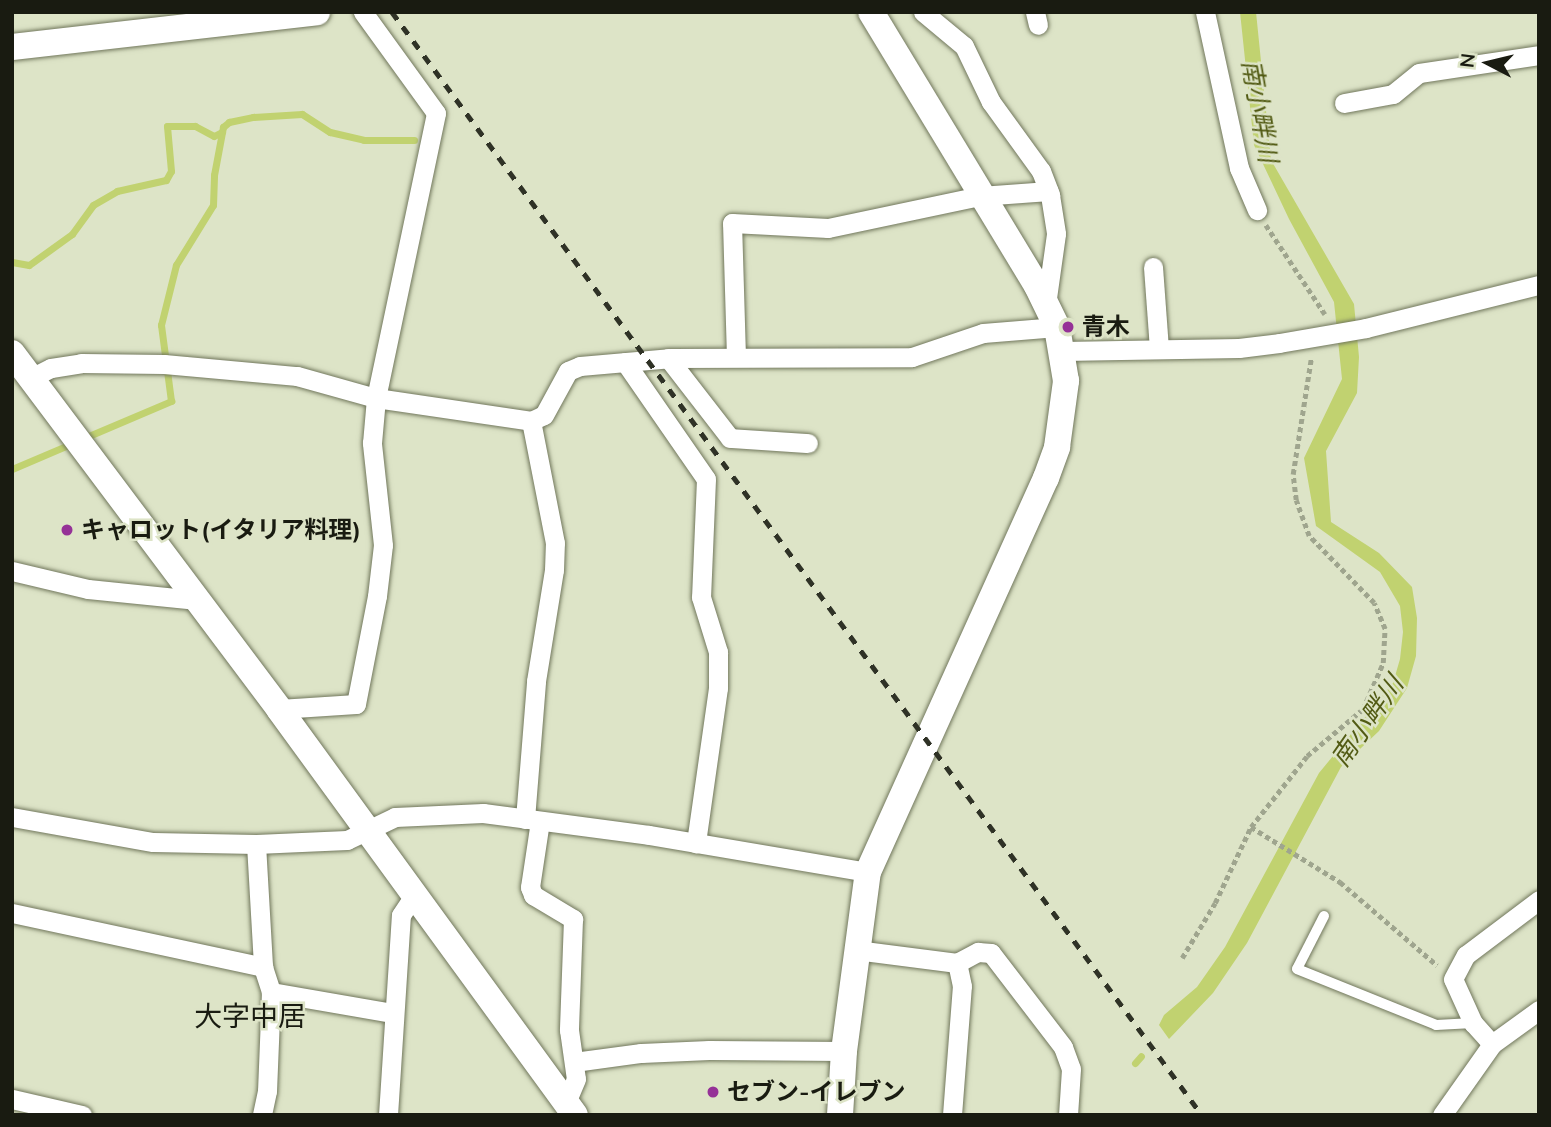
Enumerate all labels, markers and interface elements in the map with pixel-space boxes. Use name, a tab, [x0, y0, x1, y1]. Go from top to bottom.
north arrow	[1453, 28, 1523, 98]
text: N	[1454, 52, 1480, 69]
water label: 南小畔川	[1236, 57, 1284, 165]
place label: 青木	[1082, 313, 1130, 341]
marker: 青木	[1060, 319, 1076, 335]
place label: キャロット(イタリア料理)	[81, 516, 362, 544]
marker: キャロット(イタリア料理)	[59, 522, 75, 538]
water label: 南小畔川	[1324, 669, 1410, 773]
district label: 大字中居	[194, 999, 306, 1033]
place label: セブン-イレブン	[727, 1078, 906, 1106]
marker: セブン-イレブン	[705, 1084, 721, 1100]

